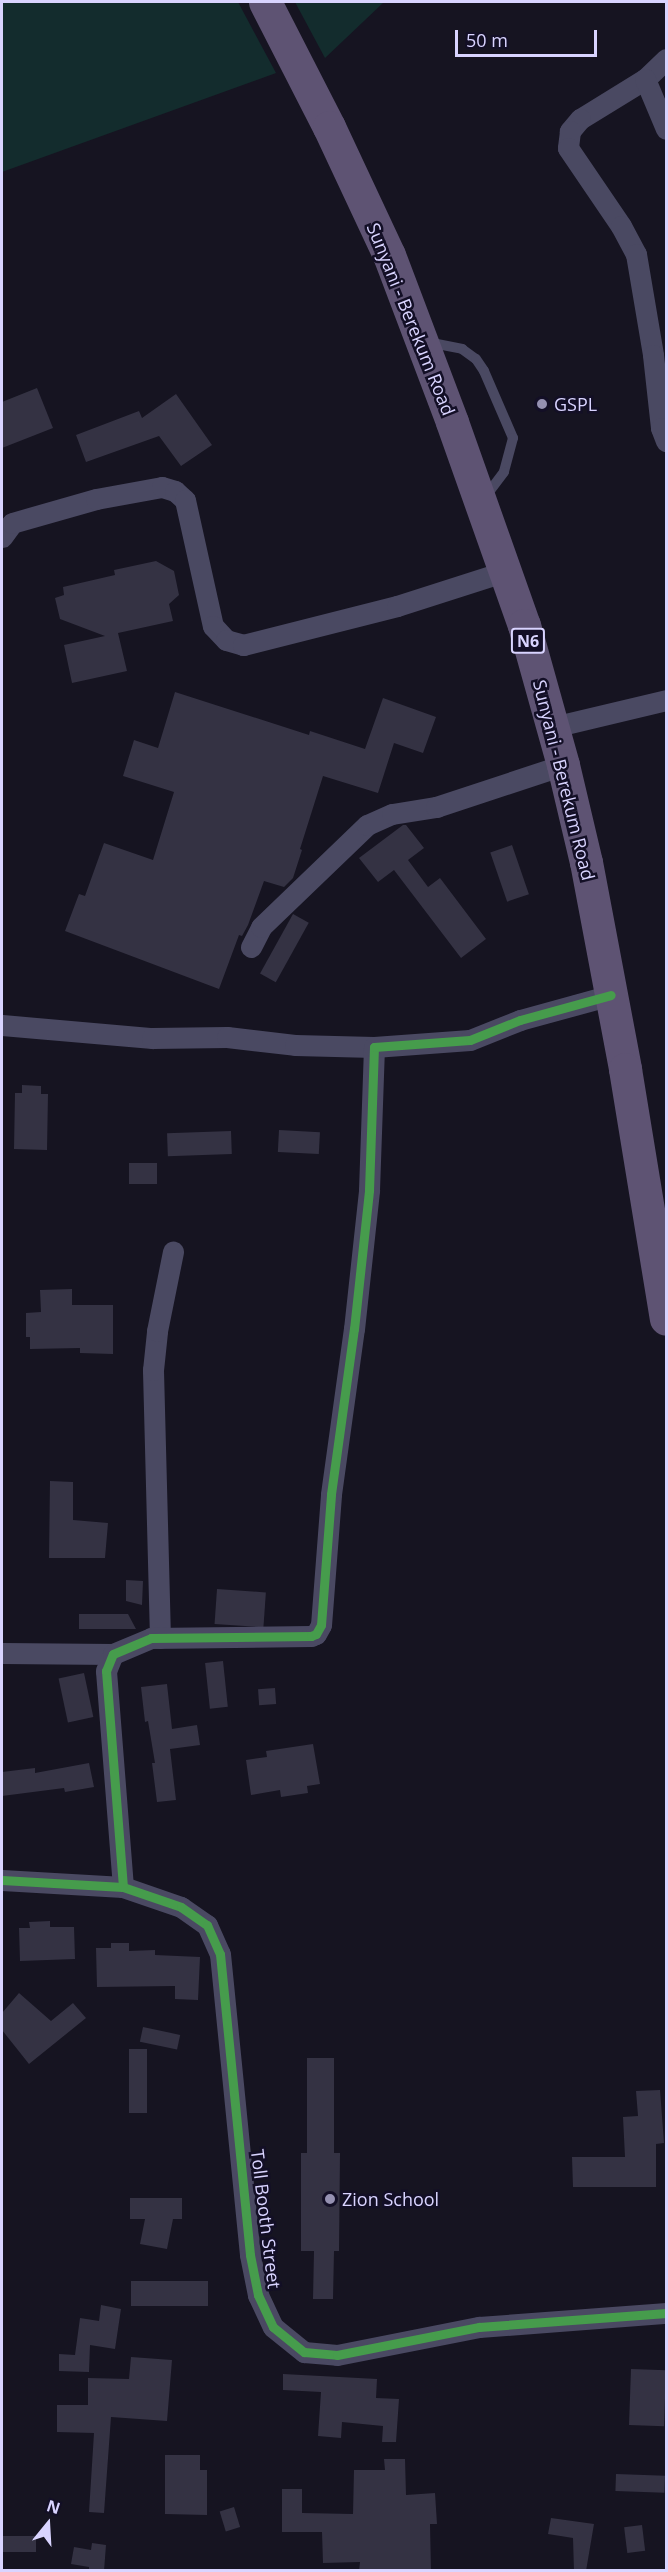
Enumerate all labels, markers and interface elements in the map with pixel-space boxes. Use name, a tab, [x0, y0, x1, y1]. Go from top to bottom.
scale bar	[458, 18, 600, 56]
text: 50 m	[466, 28, 508, 52]
street label: Sunyani - Berekum Road	[362, 220, 460, 418]
place label: GSPL	[554, 393, 597, 415]
marker: GSPL	[535, 397, 549, 411]
road number: N6	[510, 628, 546, 654]
street label: Sunyani - Berekum Road	[529, 678, 599, 882]
street label: Toll Booth Street	[247, 2148, 285, 2290]
place label: Zion School	[342, 2188, 439, 2210]
marker: Zion School	[323, 2192, 337, 2206]
north arrow	[18, 2494, 78, 2554]
text: N	[44, 2494, 63, 2519]

